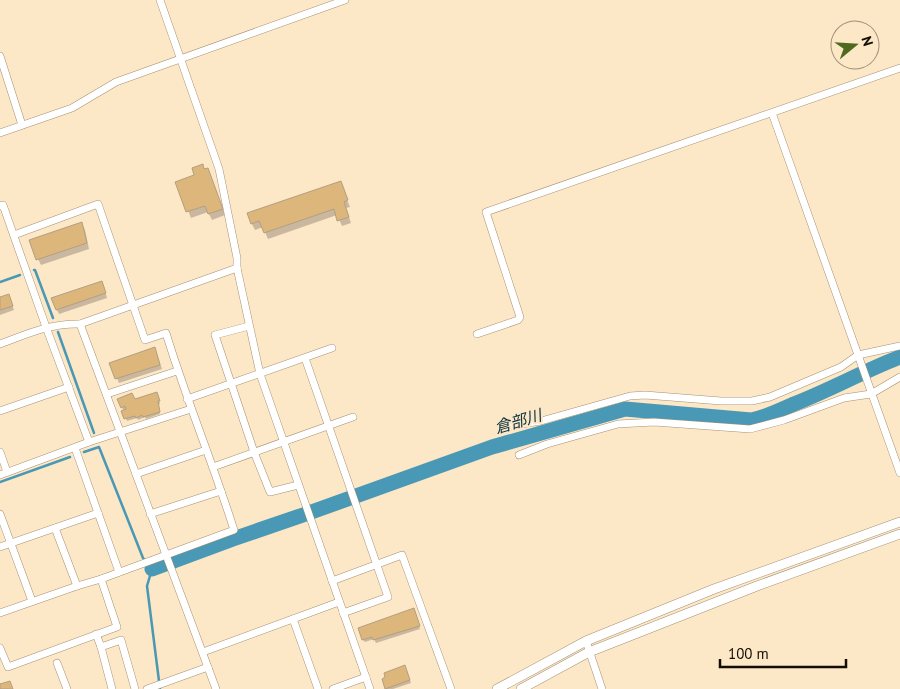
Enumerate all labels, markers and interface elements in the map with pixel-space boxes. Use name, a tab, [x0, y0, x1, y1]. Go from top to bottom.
north arrow	[830, 20, 880, 70]
text: N	[857, 34, 877, 48]
water label: 倉部川	[492, 404, 546, 437]
scale bar	[720, 636, 846, 668]
text: 100 m	[728, 644, 769, 663]

